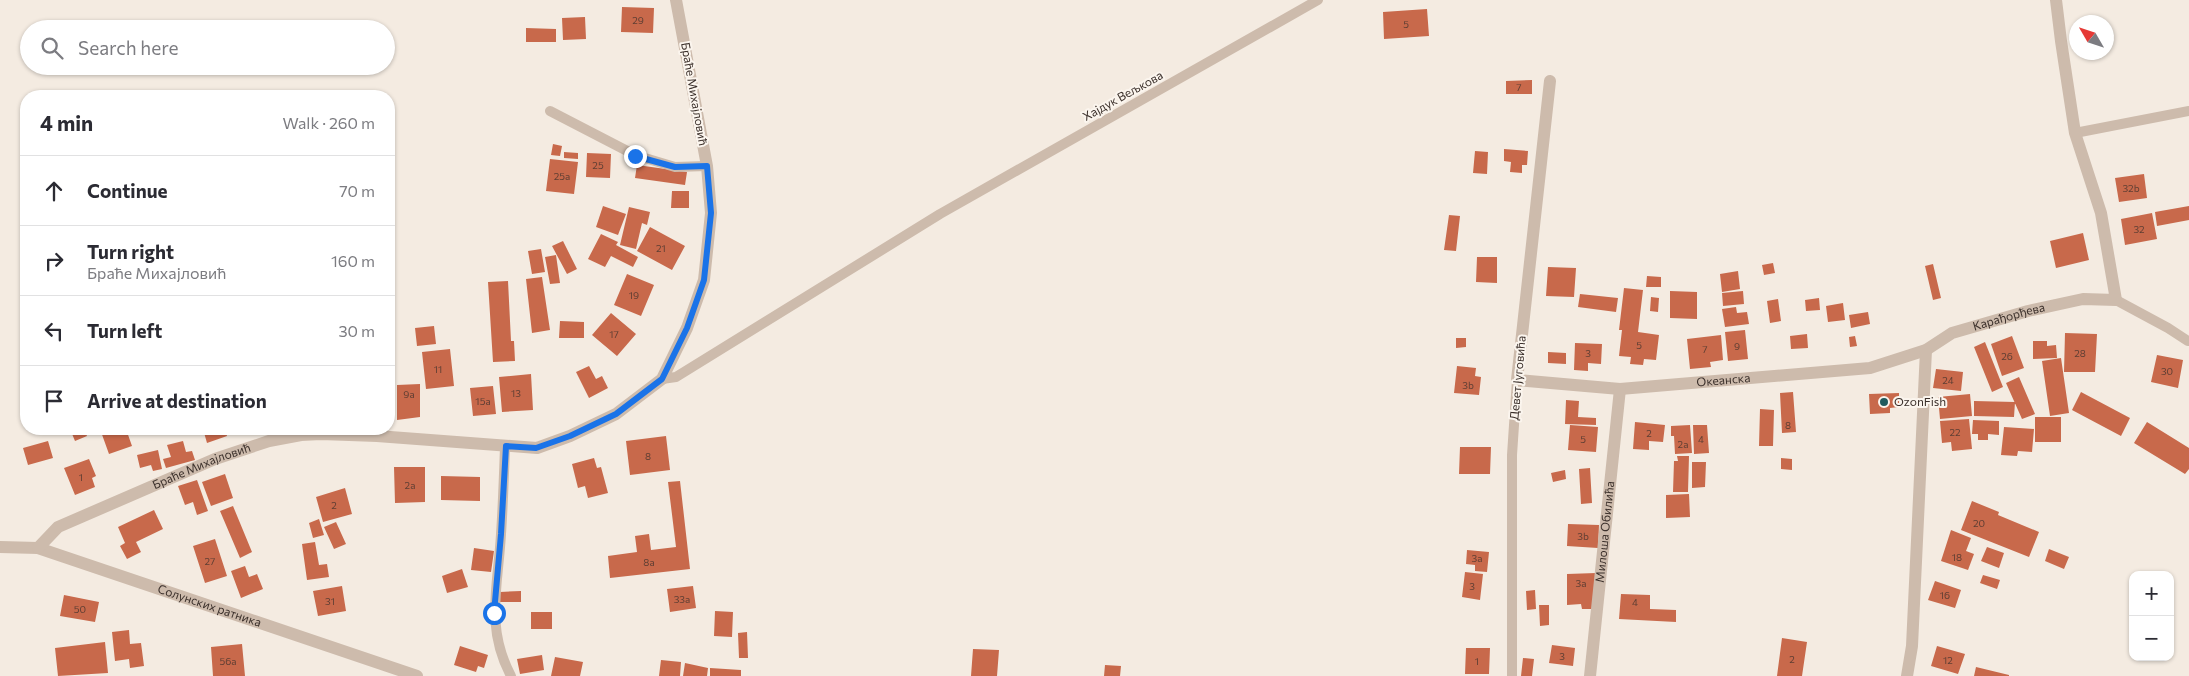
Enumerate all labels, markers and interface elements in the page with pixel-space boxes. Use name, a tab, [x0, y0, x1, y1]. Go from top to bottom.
house number: 29	[632, 14, 644, 26]
north arrow	[2069, 15, 2114, 60]
house number: 5	[1403, 18, 1409, 30]
search box	[20, 20, 395, 75]
icon: search	[38, 34, 66, 62]
text: Search here	[78, 36, 178, 59]
street label: Браће Михајловић	[679, 41, 711, 146]
street label: Хајдук Вељкова	[1080, 67, 1165, 123]
house number: 7	[1516, 81, 1522, 93]
text: 4 min	[40, 110, 93, 135]
text: Walk · 260 m	[283, 113, 375, 132]
route end	[624, 145, 647, 168]
house number: 25	[592, 159, 604, 171]
house number: 25a	[554, 170, 570, 182]
icon: ahead	[40, 177, 68, 205]
text: Continue	[87, 179, 167, 202]
text: 70 m	[339, 181, 375, 200]
house number: 32b	[2122, 182, 2140, 194]
house number: 32	[2133, 223, 2145, 235]
text: Turn right	[87, 240, 174, 263]
house number: 21	[656, 242, 666, 254]
icon: right	[40, 247, 68, 275]
text: 160 m	[331, 251, 375, 270]
text: Браће Михајловић	[87, 263, 226, 282]
house number: 19	[629, 289, 639, 301]
street label: Карађорђева	[1971, 300, 2046, 333]
icon: left	[40, 317, 68, 345]
text: Turn left	[87, 319, 162, 342]
text: 30 m	[338, 321, 375, 340]
house number: 17	[609, 328, 619, 340]
street label: Девет Југовића	[1506, 335, 1529, 421]
house number: 5	[1636, 339, 1642, 351]
house number: 9	[1734, 340, 1740, 352]
house number: 7	[1702, 343, 1708, 355]
house number: 3	[1585, 347, 1591, 359]
house number: 28	[2074, 347, 2086, 359]
house number: 26	[2001, 350, 2013, 362]
house number: 11	[434, 363, 442, 375]
house number: 30	[2161, 365, 2173, 377]
street label: Океанска	[1696, 370, 1751, 389]
house number: 24	[1942, 374, 1954, 386]
house number: 3b	[1462, 379, 1474, 391]
icon: arrive	[40, 387, 68, 415]
house number: 13	[511, 387, 521, 399]
house number: 9a	[403, 388, 415, 400]
text: Arrive at destination	[87, 389, 267, 412]
place label: OzonFish	[1894, 394, 1946, 408]
house number: 15a	[475, 395, 491, 407]
marker: OzonFish	[1878, 396, 1890, 408]
house number: 8	[1785, 419, 1791, 431]
house number: 22	[1949, 426, 1961, 438]
house number: 2	[1646, 427, 1652, 439]
house number: 5	[1580, 433, 1586, 445]
house number: 4	[1698, 433, 1704, 445]
house number: 2a	[1678, 438, 1688, 450]
street label: Браће Михајловић	[150, 440, 252, 491]
house number: 8	[645, 450, 651, 462]
house number: 1	[79, 471, 83, 483]
house number: 2a	[405, 479, 415, 491]
street label: Милоша Обилића	[1592, 480, 1616, 583]
house number: 2	[331, 499, 337, 511]
house number: 20	[1973, 517, 1985, 529]
house number: 3b	[1577, 530, 1589, 542]
house number: 18	[1952, 551, 1962, 563]
house number: 3a	[1472, 552, 1482, 564]
house number: 27	[205, 555, 215, 567]
house number: 8a	[643, 556, 655, 568]
map controls	[2129, 571, 2174, 661]
button: +	[2129, 571, 2174, 616]
house number: 3a	[1576, 577, 1586, 589]
house number: 3	[1469, 580, 1475, 592]
street label: Солунских ратника	[156, 581, 263, 629]
house number: 16	[1940, 589, 1950, 601]
house number: 33a	[674, 593, 690, 605]
house number: 31	[325, 595, 335, 607]
house number: 4	[1632, 596, 1638, 608]
route start	[483, 602, 506, 625]
house number: 50	[74, 603, 86, 615]
button: −	[2129, 616, 2174, 661]
house number: 3	[1559, 650, 1565, 662]
house number: 2	[1789, 653, 1795, 665]
house number: 12	[1943, 654, 1953, 666]
house number: 56a	[219, 655, 237, 667]
house number: 1	[1475, 655, 1479, 667]

